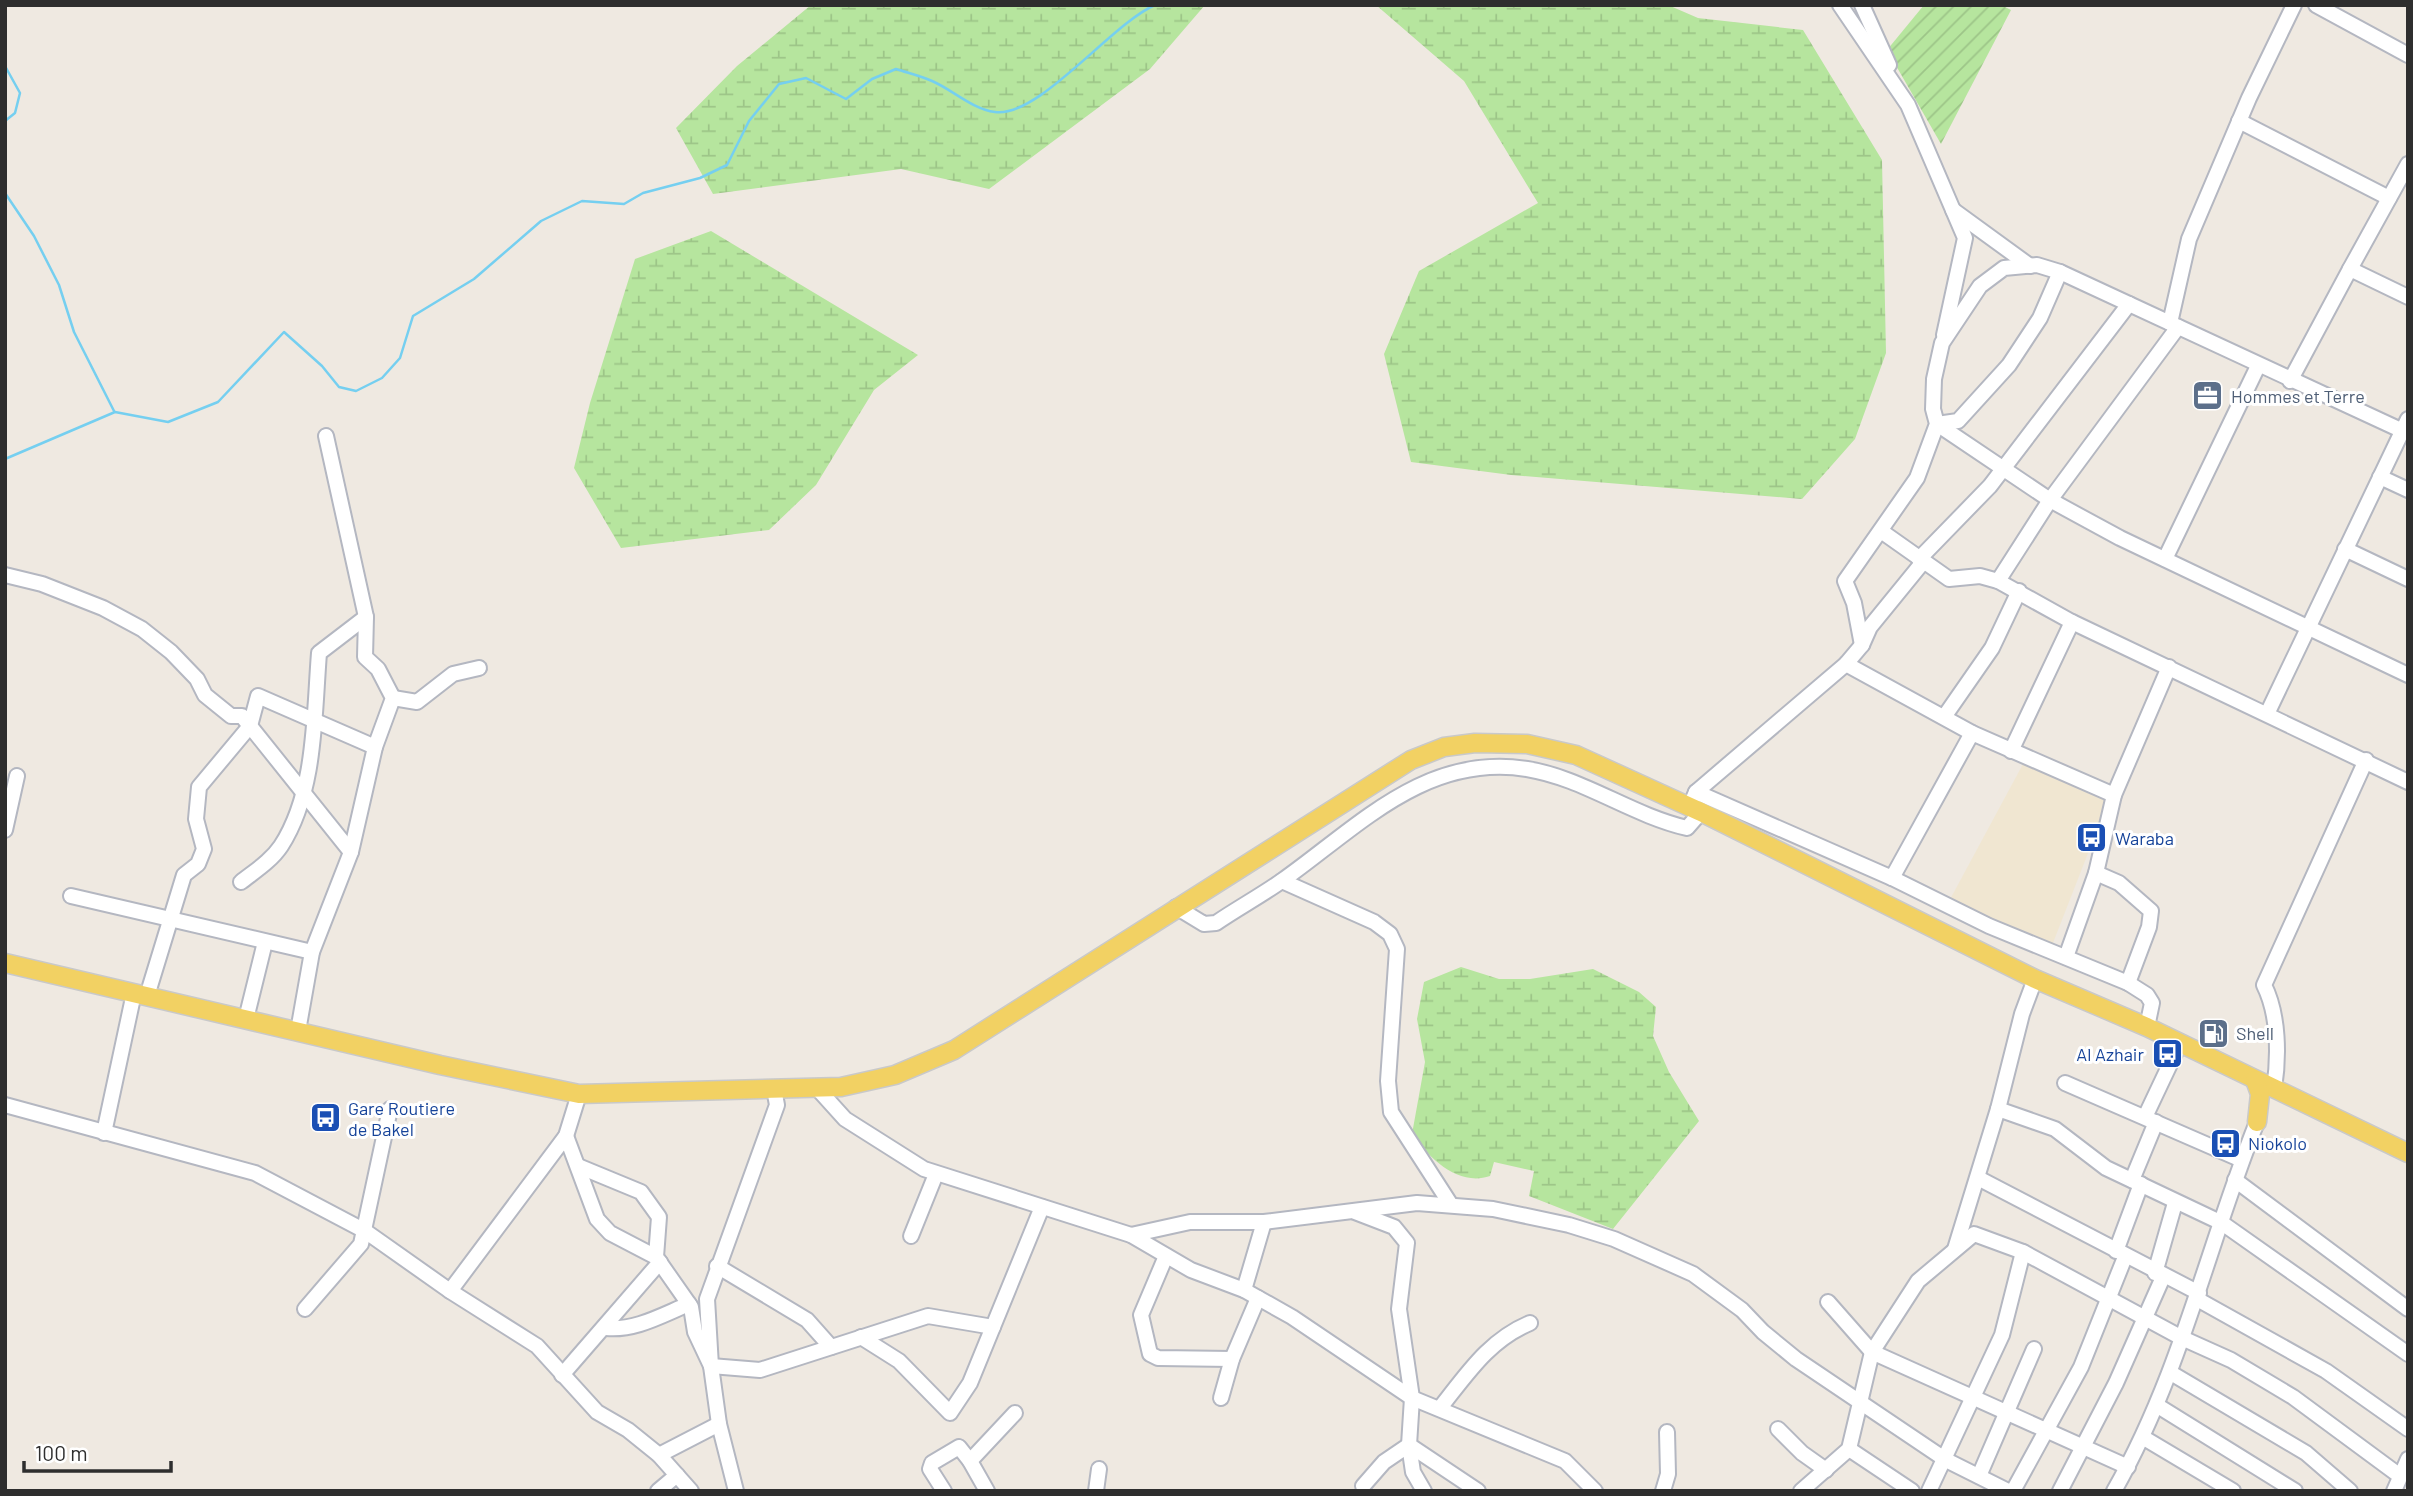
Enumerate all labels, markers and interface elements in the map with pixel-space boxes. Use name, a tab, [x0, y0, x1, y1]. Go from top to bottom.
office icon: Hommes et Terre	[2191, 379, 2225, 413]
place label: Hommes et Terre	[2231, 385, 2365, 407]
bus stop icon: Waraba	[2075, 821, 2109, 855]
place label: Waraba	[2115, 827, 2174, 849]
fuel station icon: Shell	[2196, 1016, 2230, 1050]
place label: Shell	[2236, 1022, 2274, 1044]
bus stop icon: Al Azhair	[2150, 1037, 2184, 1071]
place label: Al Azhair	[2076, 1043, 2144, 1065]
place label: Gare Routiere de Bakel	[348, 1097, 455, 1140]
bus stop icon: Gare Routiere de Bakel	[308, 1101, 342, 1135]
bus stop icon: Niokolo	[2208, 1126, 2242, 1160]
place label: Niokolo	[2248, 1132, 2307, 1154]
scale bar	[24, 1430, 172, 1474]
text: 100 m	[35, 1440, 88, 1465]

